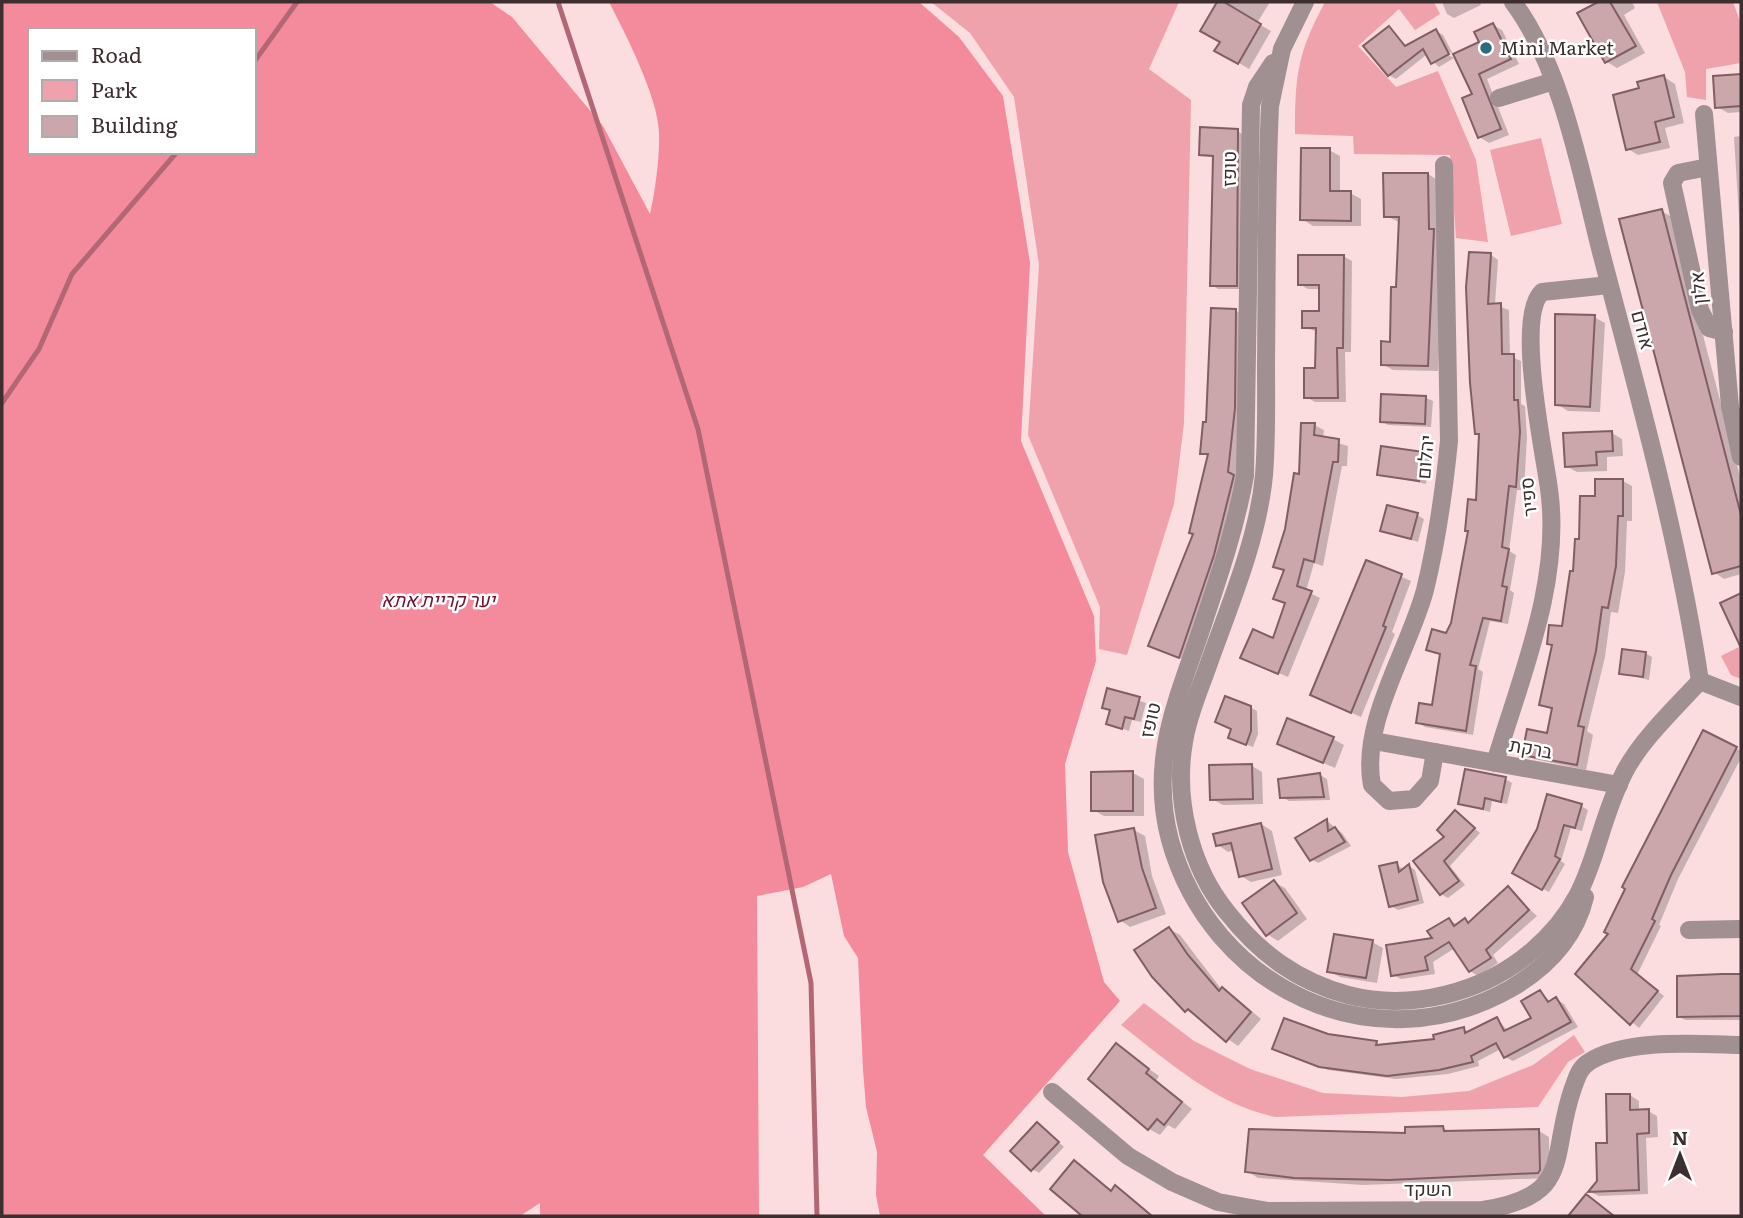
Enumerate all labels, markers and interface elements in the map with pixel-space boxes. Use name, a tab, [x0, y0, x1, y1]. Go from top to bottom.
legend	[28, 28, 256, 154]
place label: Mini Market	[1500, 33, 1614, 61]
text: Road	[91, 38, 142, 69]
marker: Mini Market	[1478, 40, 1494, 56]
text: Park	[91, 73, 137, 104]
text: Building	[91, 108, 178, 139]
street label: טופז	[1214, 151, 1242, 187]
street label: אלון	[1682, 270, 1712, 306]
street label: אודם	[1625, 307, 1663, 353]
street label: יהלום	[1408, 434, 1440, 480]
street label: ספיר	[1511, 476, 1543, 518]
park label: יער קריית אתא	[381, 585, 496, 613]
street label: טופז	[1131, 699, 1167, 740]
street label: ברקת	[1508, 729, 1555, 765]
north arrow	[1645, 1120, 1715, 1190]
text: N	[1672, 1123, 1688, 1151]
street label: השקד	[1404, 1174, 1452, 1202]

